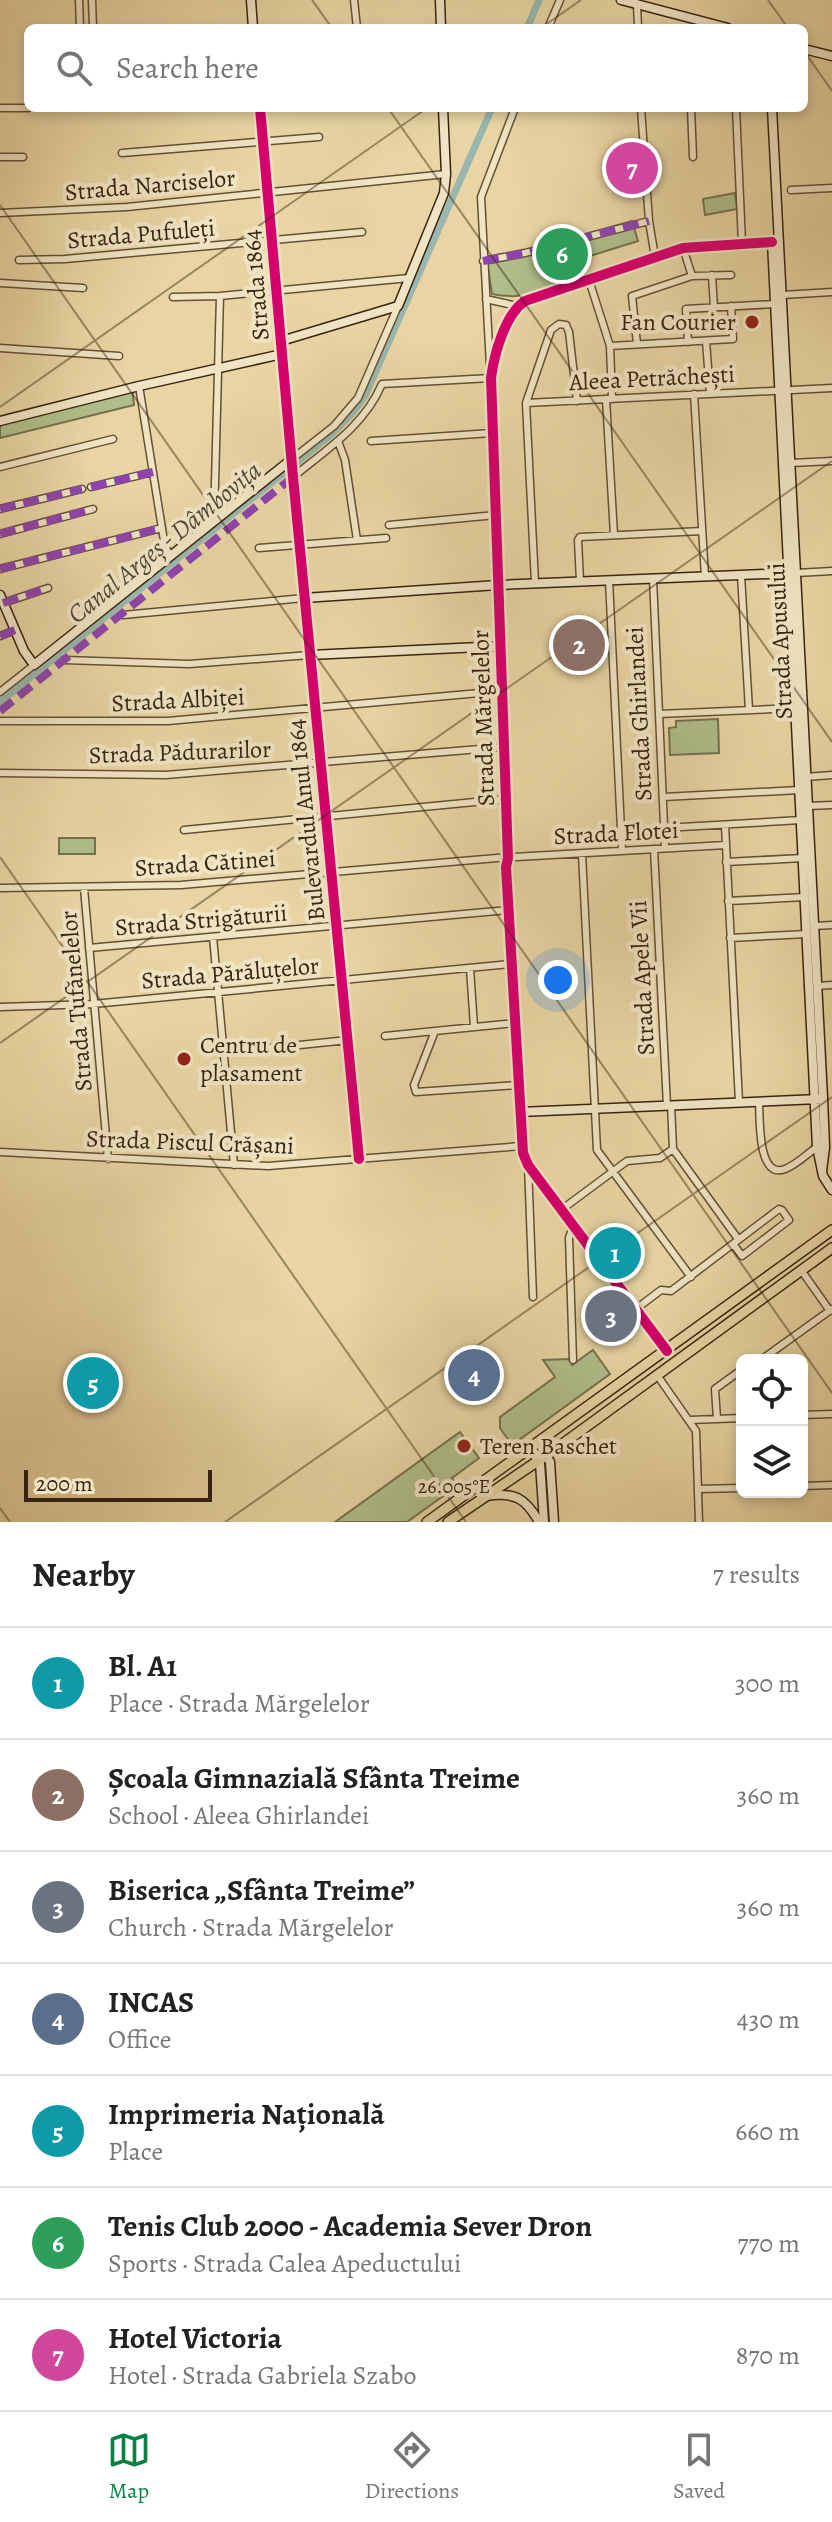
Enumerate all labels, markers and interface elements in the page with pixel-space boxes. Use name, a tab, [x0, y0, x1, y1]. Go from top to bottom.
search box	[24, 24, 808, 112]
icon: search	[52, 46, 96, 90]
text: Search here	[116, 48, 259, 88]
pin: 7	[606, 138, 658, 198]
street label: Strada Narciselor	[64, 162, 236, 208]
street label: Strada Pufuleți	[66, 212, 216, 256]
pin: 6	[536, 224, 588, 284]
street label: Strada 1864	[235, 228, 277, 342]
place label: Fan Courier	[620, 306, 736, 338]
marker: Fan Courier	[743, 313, 761, 331]
street label: Aleea Petrăchești	[567, 358, 736, 398]
water label: Canal Argeș - Dâmbovița	[60, 453, 269, 631]
street label: Strada Apusului	[760, 562, 800, 720]
pin: 2	[553, 615, 605, 675]
street label: Strada Ghirlandei	[618, 626, 660, 802]
street label: Strada Mărgelelor	[464, 629, 502, 807]
street label: Strada Albiței	[111, 681, 245, 719]
street label: Bulevardul Anul 1864	[279, 717, 333, 923]
street label: Strada Pădurarilor	[88, 733, 272, 771]
street label: Strada Flotei	[553, 814, 679, 852]
street label: Strada Cătinei	[133, 842, 277, 884]
street label: Strada Strigăturii	[114, 897, 288, 943]
street label: Strada Apele Vii	[622, 900, 662, 1056]
street label: Strada Tufănelelor	[52, 909, 100, 1093]
street label: Strada Părăluțelor	[140, 949, 320, 997]
your location	[538, 960, 578, 1000]
place label: Centru de plasament	[200, 1029, 302, 1089]
marker: Centru de plasament	[175, 1050, 193, 1068]
street label: Strada Piscul Crășani	[85, 1122, 295, 1162]
pin: 1	[589, 1223, 641, 1283]
pin: 3	[585, 1286, 637, 1346]
pin: 4	[448, 1345, 500, 1405]
pin: 5	[67, 1353, 119, 1413]
map controls	[736, 1354, 808, 1498]
button: locate	[736, 1354, 808, 1426]
button: layers	[736, 1426, 808, 1498]
place label: Teren Baschet	[480, 1430, 617, 1462]
marker: Teren Baschet	[455, 1437, 473, 1455]
scale bar	[24, 1466, 212, 1502]
text: 200 m	[36, 1469, 93, 1499]
text: 26.005°E	[418, 1473, 490, 1500]
text: Nearby	[32, 1551, 135, 1598]
text: 7 results	[713, 1557, 800, 1592]
text: Bl. A1	[108, 1646, 177, 1686]
text: 1	[53, 1666, 63, 1701]
text: 300 m	[735, 1666, 800, 1701]
text: Place · Strada Mărgelelor	[108, 1686, 370, 1721]
text: Școala Gimnazială Sfânta Treime	[108, 1758, 520, 1798]
text: 2	[52, 1778, 64, 1813]
text: 360 m	[737, 1778, 800, 1813]
text: School · Aleea Ghirlandei	[108, 1798, 369, 1833]
text: Biserica „Sfânta Treime”	[108, 1870, 415, 1910]
text: 3	[52, 1890, 64, 1925]
text: 360 m	[737, 1890, 800, 1925]
text: Church · Strada Mărgelelor	[108, 1910, 393, 1945]
text: INCAS	[108, 1982, 194, 2022]
text: 4	[52, 2002, 64, 2037]
text: 430 m	[737, 2002, 800, 2037]
text: Office	[108, 2022, 171, 2057]
text: Imprimeria Națională	[108, 2094, 385, 2134]
text: 5	[52, 2114, 64, 2149]
text: 660 m	[735, 2114, 800, 2149]
text: Place	[108, 2134, 163, 2169]
text: Tenis Club 2000 - Academia Sever Dron	[108, 2206, 592, 2246]
text: 6	[52, 2226, 64, 2261]
text: 770 m	[738, 2226, 800, 2261]
text: Sports · Strada Calea Apeductului	[108, 2246, 461, 2281]
text: Hotel Victoria	[108, 2318, 282, 2358]
text: 7	[52, 2338, 64, 2373]
text: 870 m	[736, 2338, 800, 2373]
text: Hotel · Strada Gabriela Szabo	[108, 2358, 416, 2393]
tab: Map	[107, 2428, 151, 2506]
tab: Directions	[365, 2428, 459, 2506]
tab: Saved	[673, 2428, 725, 2506]

